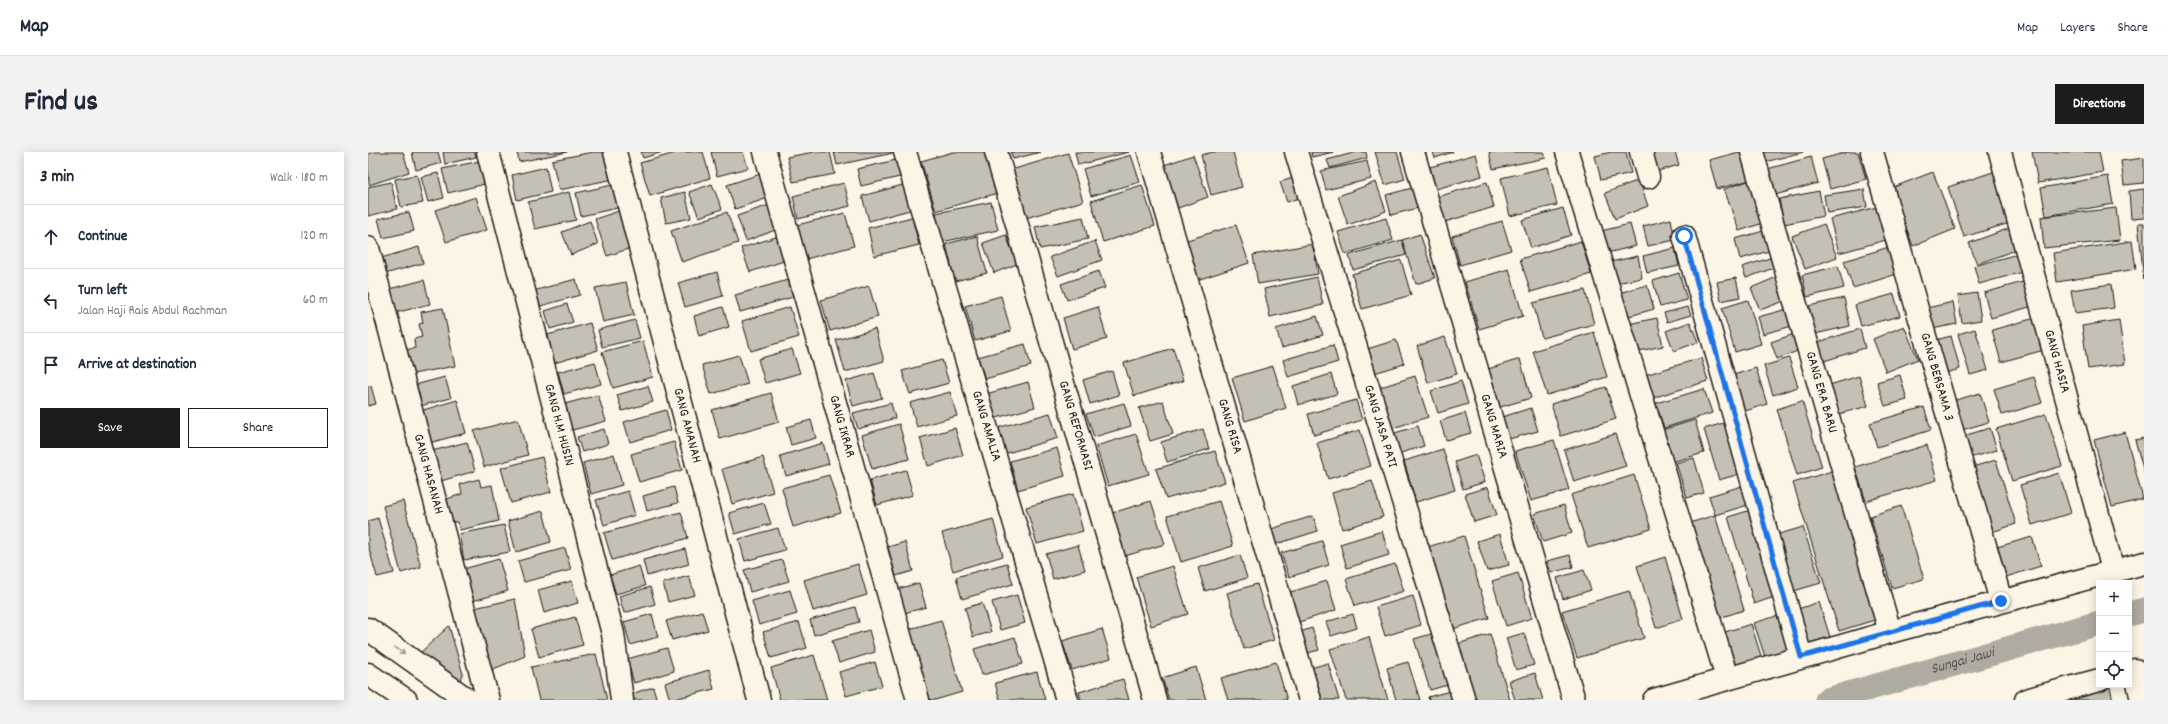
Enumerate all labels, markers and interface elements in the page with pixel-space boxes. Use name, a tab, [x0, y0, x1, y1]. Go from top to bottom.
text: Map	[20, 14, 49, 41]
text: Map	[2017, 18, 2038, 38]
text: Layers	[2060, 18, 2095, 38]
text: Share	[2117, 18, 2148, 38]
text: Find us	[24, 84, 98, 124]
button: Directions	[2055, 84, 2144, 124]
text: 3 min	[40, 166, 74, 190]
text: Walk · 180 m	[270, 169, 328, 188]
icon: ahead	[40, 226, 62, 248]
text: Continue	[78, 226, 127, 248]
text: 120 m	[300, 227, 328, 246]
route start	[1675, 227, 1693, 245]
text: Turn left	[78, 280, 127, 302]
icon: left	[40, 290, 62, 312]
text: 60 m	[303, 291, 328, 310]
text: Jalan Haji Rais Abdul Rachman	[78, 302, 227, 321]
street label: GANG HASIA	[2038, 328, 2075, 396]
street label: GANG BERSAMA 3	[1914, 330, 1959, 423]
street label: GANG ERA BARU	[1800, 349, 1842, 436]
icon: arrive	[40, 354, 62, 376]
text: Arrive at destination	[78, 354, 196, 376]
street label: GANG REFORMASI	[1053, 378, 1098, 474]
street label: GANG H.M HUSIN	[539, 382, 579, 468]
street label: GANG JASA PATI	[1358, 382, 1402, 471]
street label: GANG AMANAH	[667, 386, 706, 466]
street label: GANG AMALIA	[966, 388, 1006, 465]
street label: GANG MARIA	[1475, 392, 1513, 462]
street label: GANG IKRAR	[823, 393, 860, 460]
street label: GANG RISA	[1212, 396, 1247, 457]
button: Save	[40, 408, 180, 448]
button: Share	[188, 408, 328, 448]
street label: GANG HASANAH	[408, 432, 448, 517]
map controls	[2096, 580, 2132, 688]
button: +	[2096, 580, 2132, 616]
route end	[1992, 592, 2010, 610]
button: −	[2096, 616, 2132, 652]
water label: Sungai Jawi	[1929, 642, 1999, 681]
one-way arrow	[394, 647, 405, 655]
button: locate	[2096, 652, 2132, 688]

